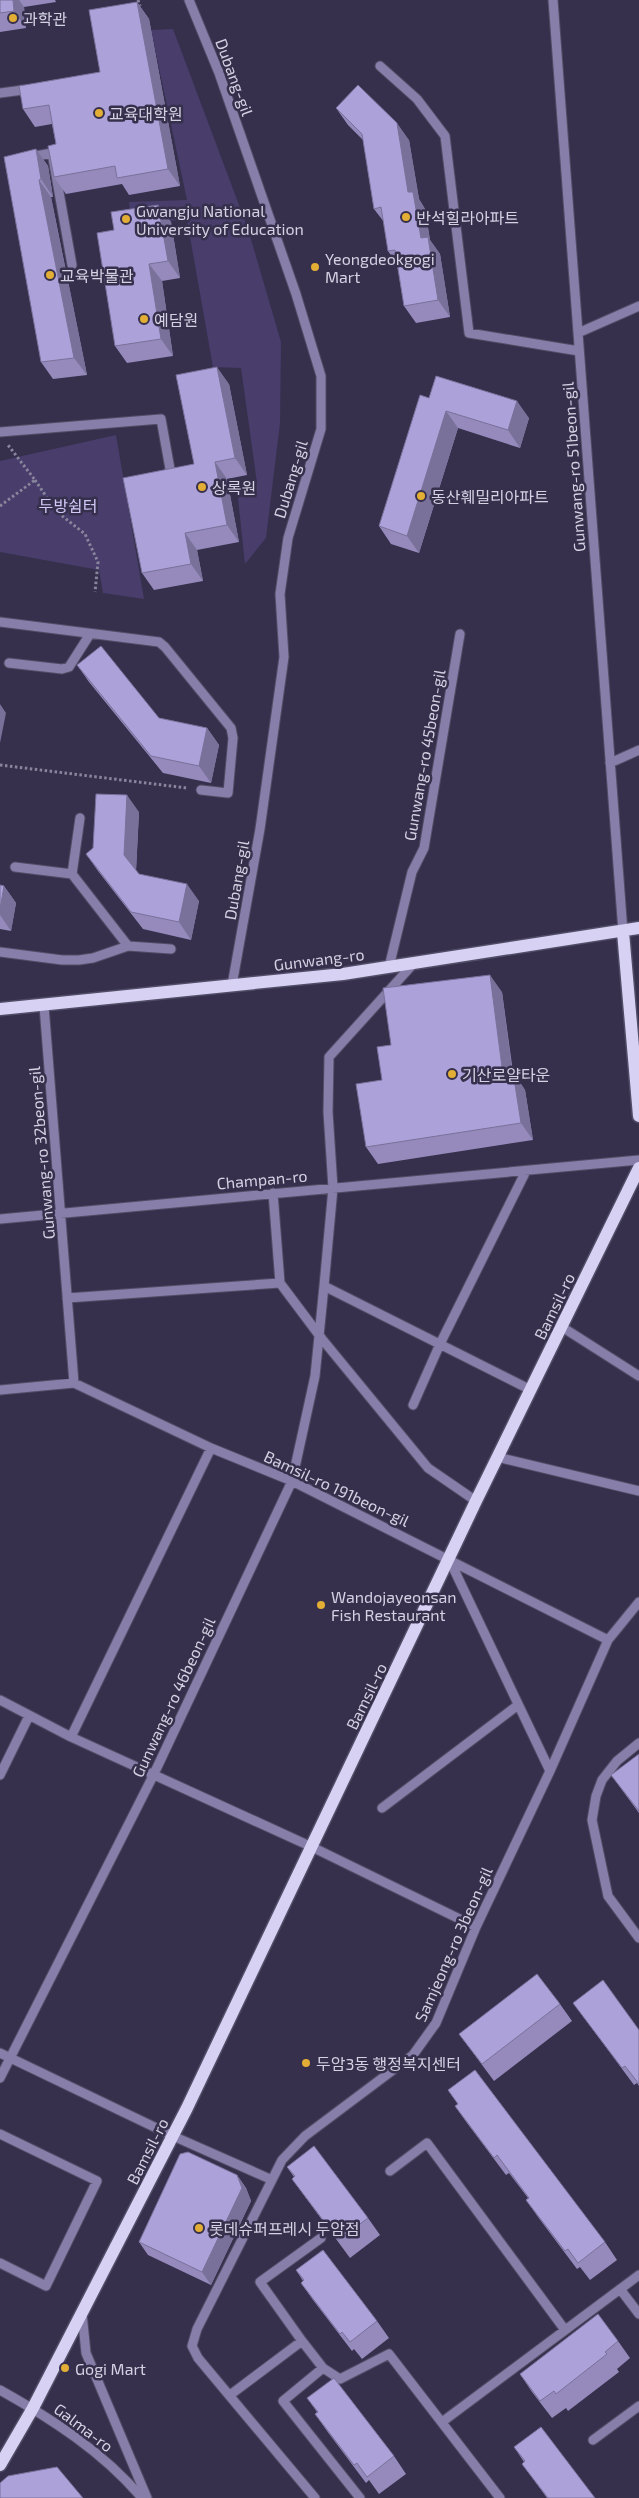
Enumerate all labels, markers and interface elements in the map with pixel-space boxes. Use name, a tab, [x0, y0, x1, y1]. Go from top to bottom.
place label: 과학관	[23, 9, 67, 28]
marker: 과학관	[7, 12, 19, 24]
street label: Dubang-gil	[212, 36, 258, 118]
place label: 교육대학원	[109, 104, 183, 123]
marker: 교육대학원	[93, 107, 105, 119]
place label: Gwangju National University of Education	[136, 201, 304, 238]
place label: 반석힐라아파트	[416, 208, 519, 227]
marker: 반석힐라아파트	[400, 211, 412, 223]
marker: Gwangju National University of Education	[120, 213, 132, 225]
place label: Yeongdeokgogi Mart	[325, 249, 435, 286]
marker: Yeongdeokgogi Mart	[309, 261, 321, 273]
place label: 교육박물관	[60, 266, 134, 285]
marker: 교육박물관	[44, 269, 56, 281]
place label: 예담원	[154, 310, 198, 329]
marker: 예담원	[138, 313, 150, 325]
street label: Gunwang-ro 51beon-gil	[558, 381, 588, 553]
street label: Dubang-gil	[269, 437, 311, 520]
place label: 상록원	[212, 478, 256, 497]
marker: 상록원	[196, 481, 208, 493]
place label: 동산훼밀리아파트	[431, 487, 549, 506]
marker: 동산훼밀리아파트	[415, 490, 427, 502]
park label: 두방쉼터	[39, 496, 97, 515]
street label: Gunwang-ro 45beon-gil	[400, 667, 449, 842]
street label: Dubang-gil	[220, 838, 252, 921]
street label: Gunwang-ro	[273, 944, 365, 974]
place label: 기산로얄타운	[462, 1065, 550, 1084]
street label: Gunwang-ro 32beon-gil	[24, 1066, 58, 1240]
marker: 기산로얄타운	[446, 1068, 458, 1080]
street label: Champan-ro	[216, 1166, 308, 1192]
street label: Bamsil-ro	[530, 1270, 578, 1342]
street label: Bamsil-ro 191beon-gil	[261, 1446, 413, 1530]
place label: Wandojayeonsan Fish Restaurant	[331, 1587, 457, 1624]
marker: Wandojayeonsan Fish Restaurant	[315, 1599, 327, 1611]
street label: Gunwang-ro 46beon-gil	[128, 1614, 219, 1780]
street label: Bamsil-ro	[342, 1660, 390, 1732]
street label: Samjeong-ro 3beon-gil	[410, 1863, 497, 2025]
place label: 두암3동 행정복지센터	[316, 2054, 461, 2073]
marker: 두암3동 행정복지센터	[300, 2057, 312, 2069]
street label: Bamsil-ro	[122, 2115, 172, 2187]
place label: 롯데슈퍼프레시 두암점	[209, 2219, 360, 2238]
marker: 롯데슈퍼프레시 두암점	[193, 2222, 205, 2234]
place label: Gogi Mart	[75, 2359, 146, 2378]
marker: Gogi Mart	[59, 2362, 71, 2374]
street label: Galma-ro	[51, 2399, 117, 2455]

